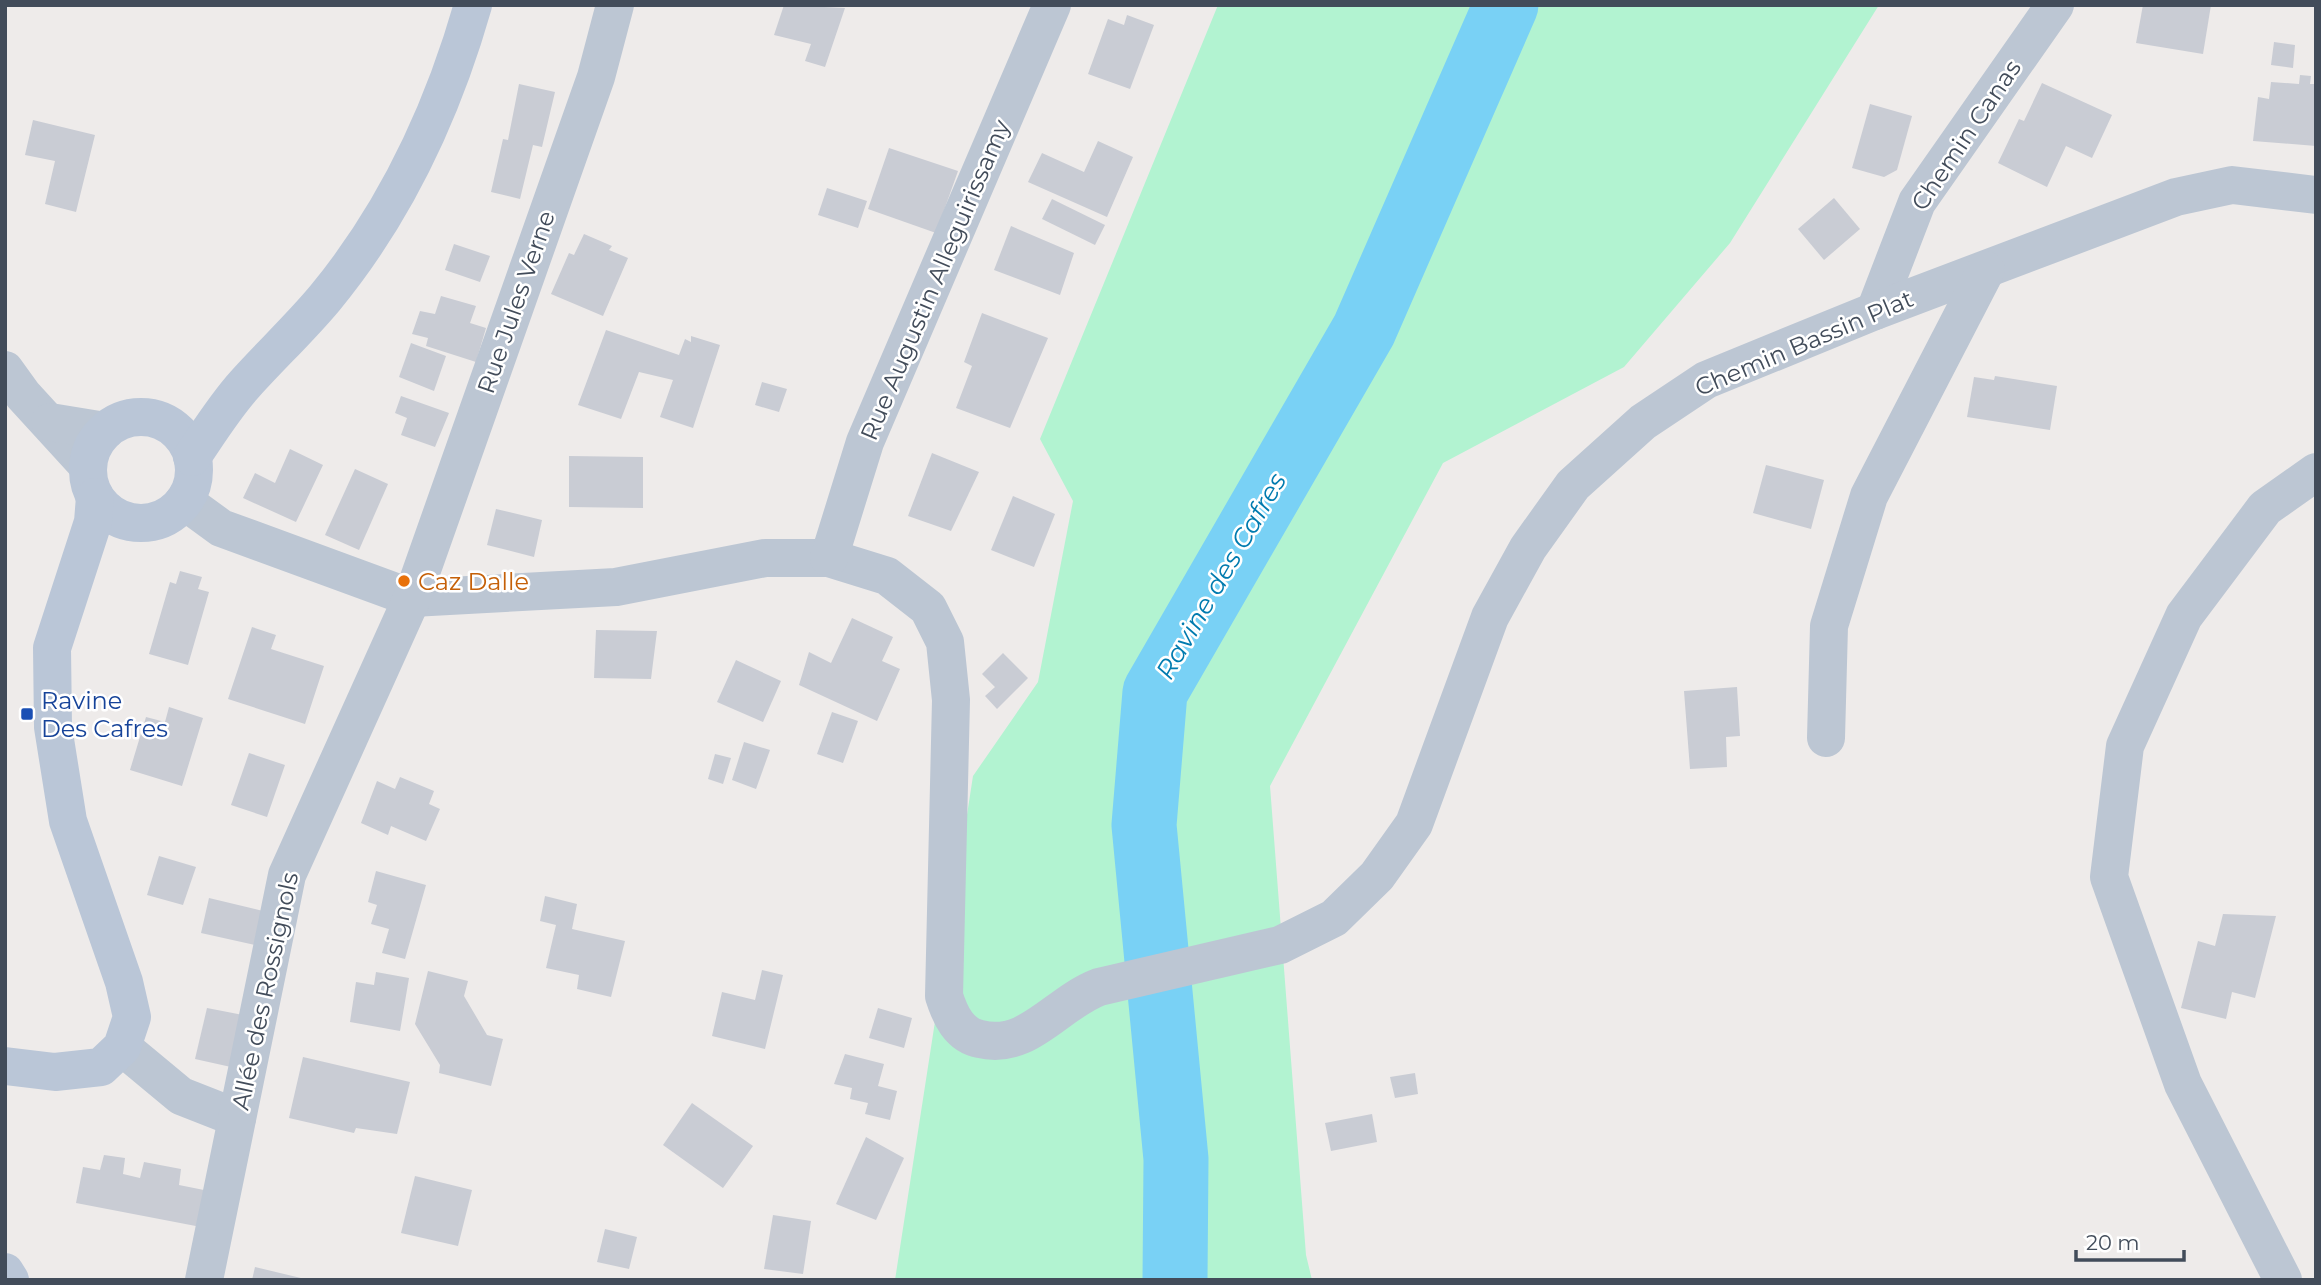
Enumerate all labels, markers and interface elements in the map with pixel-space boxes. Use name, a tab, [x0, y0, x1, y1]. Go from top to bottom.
street label: Chemin Canas	[1905, 54, 2027, 216]
street label: Rue Augustin Alleguirissamy	[854, 115, 1016, 445]
street label: Rue Jules Verne	[471, 207, 561, 397]
street label: Chemin Bassin Plat	[1690, 284, 1918, 402]
water label: Ravine des Cafres	[1149, 467, 1293, 685]
place label: Caz Dalle	[418, 567, 529, 596]
marker: Caz Dalle	[396, 573, 412, 589]
place label: Ravine Des Cafres	[41, 686, 168, 743]
marker: Ravine Des Cafres	[19, 706, 35, 722]
street label: Allée des Rossignols	[226, 869, 304, 1113]
scale bar	[2076, 1218, 2184, 1262]
text: 20 m	[2086, 1230, 2140, 1255]

